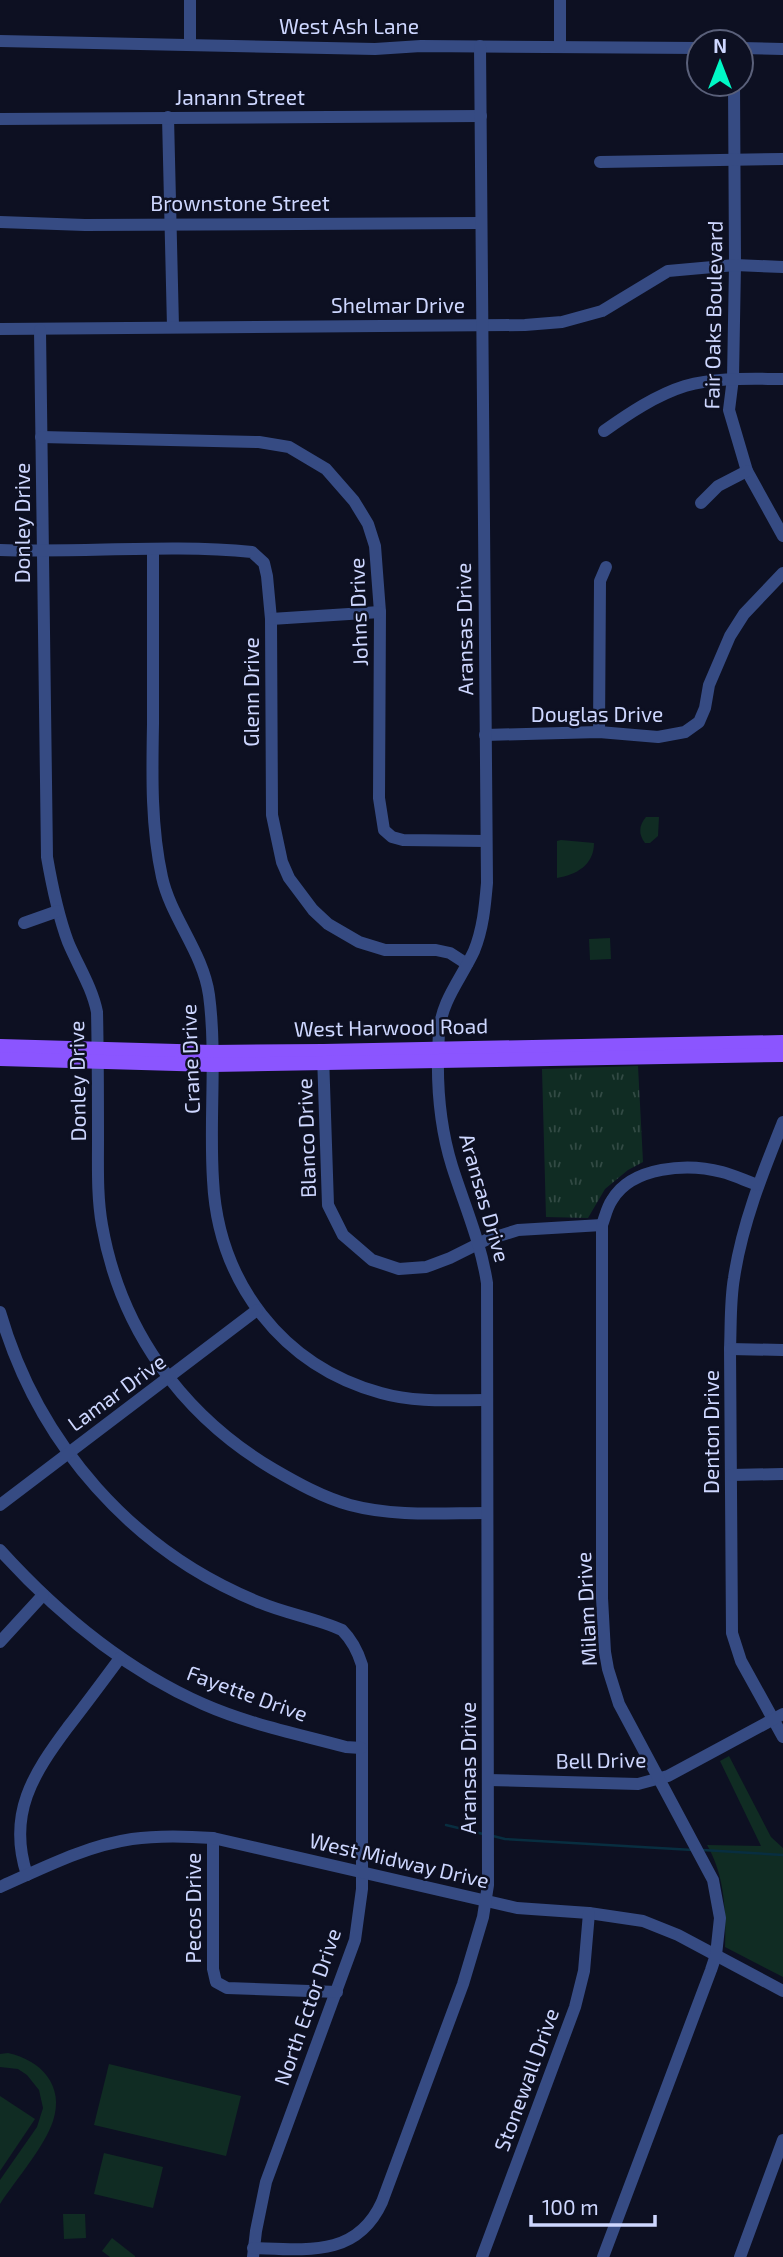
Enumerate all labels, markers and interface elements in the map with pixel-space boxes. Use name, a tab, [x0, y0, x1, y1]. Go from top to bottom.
street label: West Ash Lane	[279, 13, 419, 38]
north arrow	[685, 28, 755, 98]
text: N	[713, 34, 727, 57]
street label: Janann Street	[175, 84, 305, 109]
street label: Brownstone Street	[150, 190, 330, 215]
street label: Fair Oaks Boulevard	[698, 220, 727, 410]
street label: Shelmar Drive	[331, 292, 465, 317]
street label: Donley Drive	[9, 463, 34, 583]
street label: Johns Drive	[343, 557, 372, 667]
street label: Aransas Drive	[450, 563, 477, 696]
street label: Glenn Drive	[238, 637, 263, 747]
street label: Douglas Drive	[531, 701, 663, 726]
street label: Crane Drive	[175, 1004, 204, 1114]
street label: West Harwood Road	[294, 1012, 488, 1041]
street label: Donley Drive	[63, 1020, 90, 1142]
street label: Blanco Drive	[291, 1078, 320, 1198]
street label: Aransas Drive	[455, 1130, 516, 1265]
street label: Lamar Drive	[62, 1348, 170, 1436]
street label: Denton Drive	[698, 1370, 723, 1494]
street label: Milam Drive	[570, 1551, 601, 1667]
street label: Fayette Drive	[184, 1659, 311, 1726]
street label: Aransas Drive	[455, 1702, 480, 1834]
street label: Bell Drive	[555, 1746, 647, 1773]
street label: West Midway Drive	[307, 1827, 492, 1892]
street label: Pecos Drive	[180, 1853, 205, 1963]
street label: North Ector Drive	[268, 1925, 345, 2088]
street label: Stonewall Drive	[488, 2005, 563, 2154]
scale bar	[531, 2184, 655, 2228]
text: 100 m	[542, 2194, 599, 2219]

